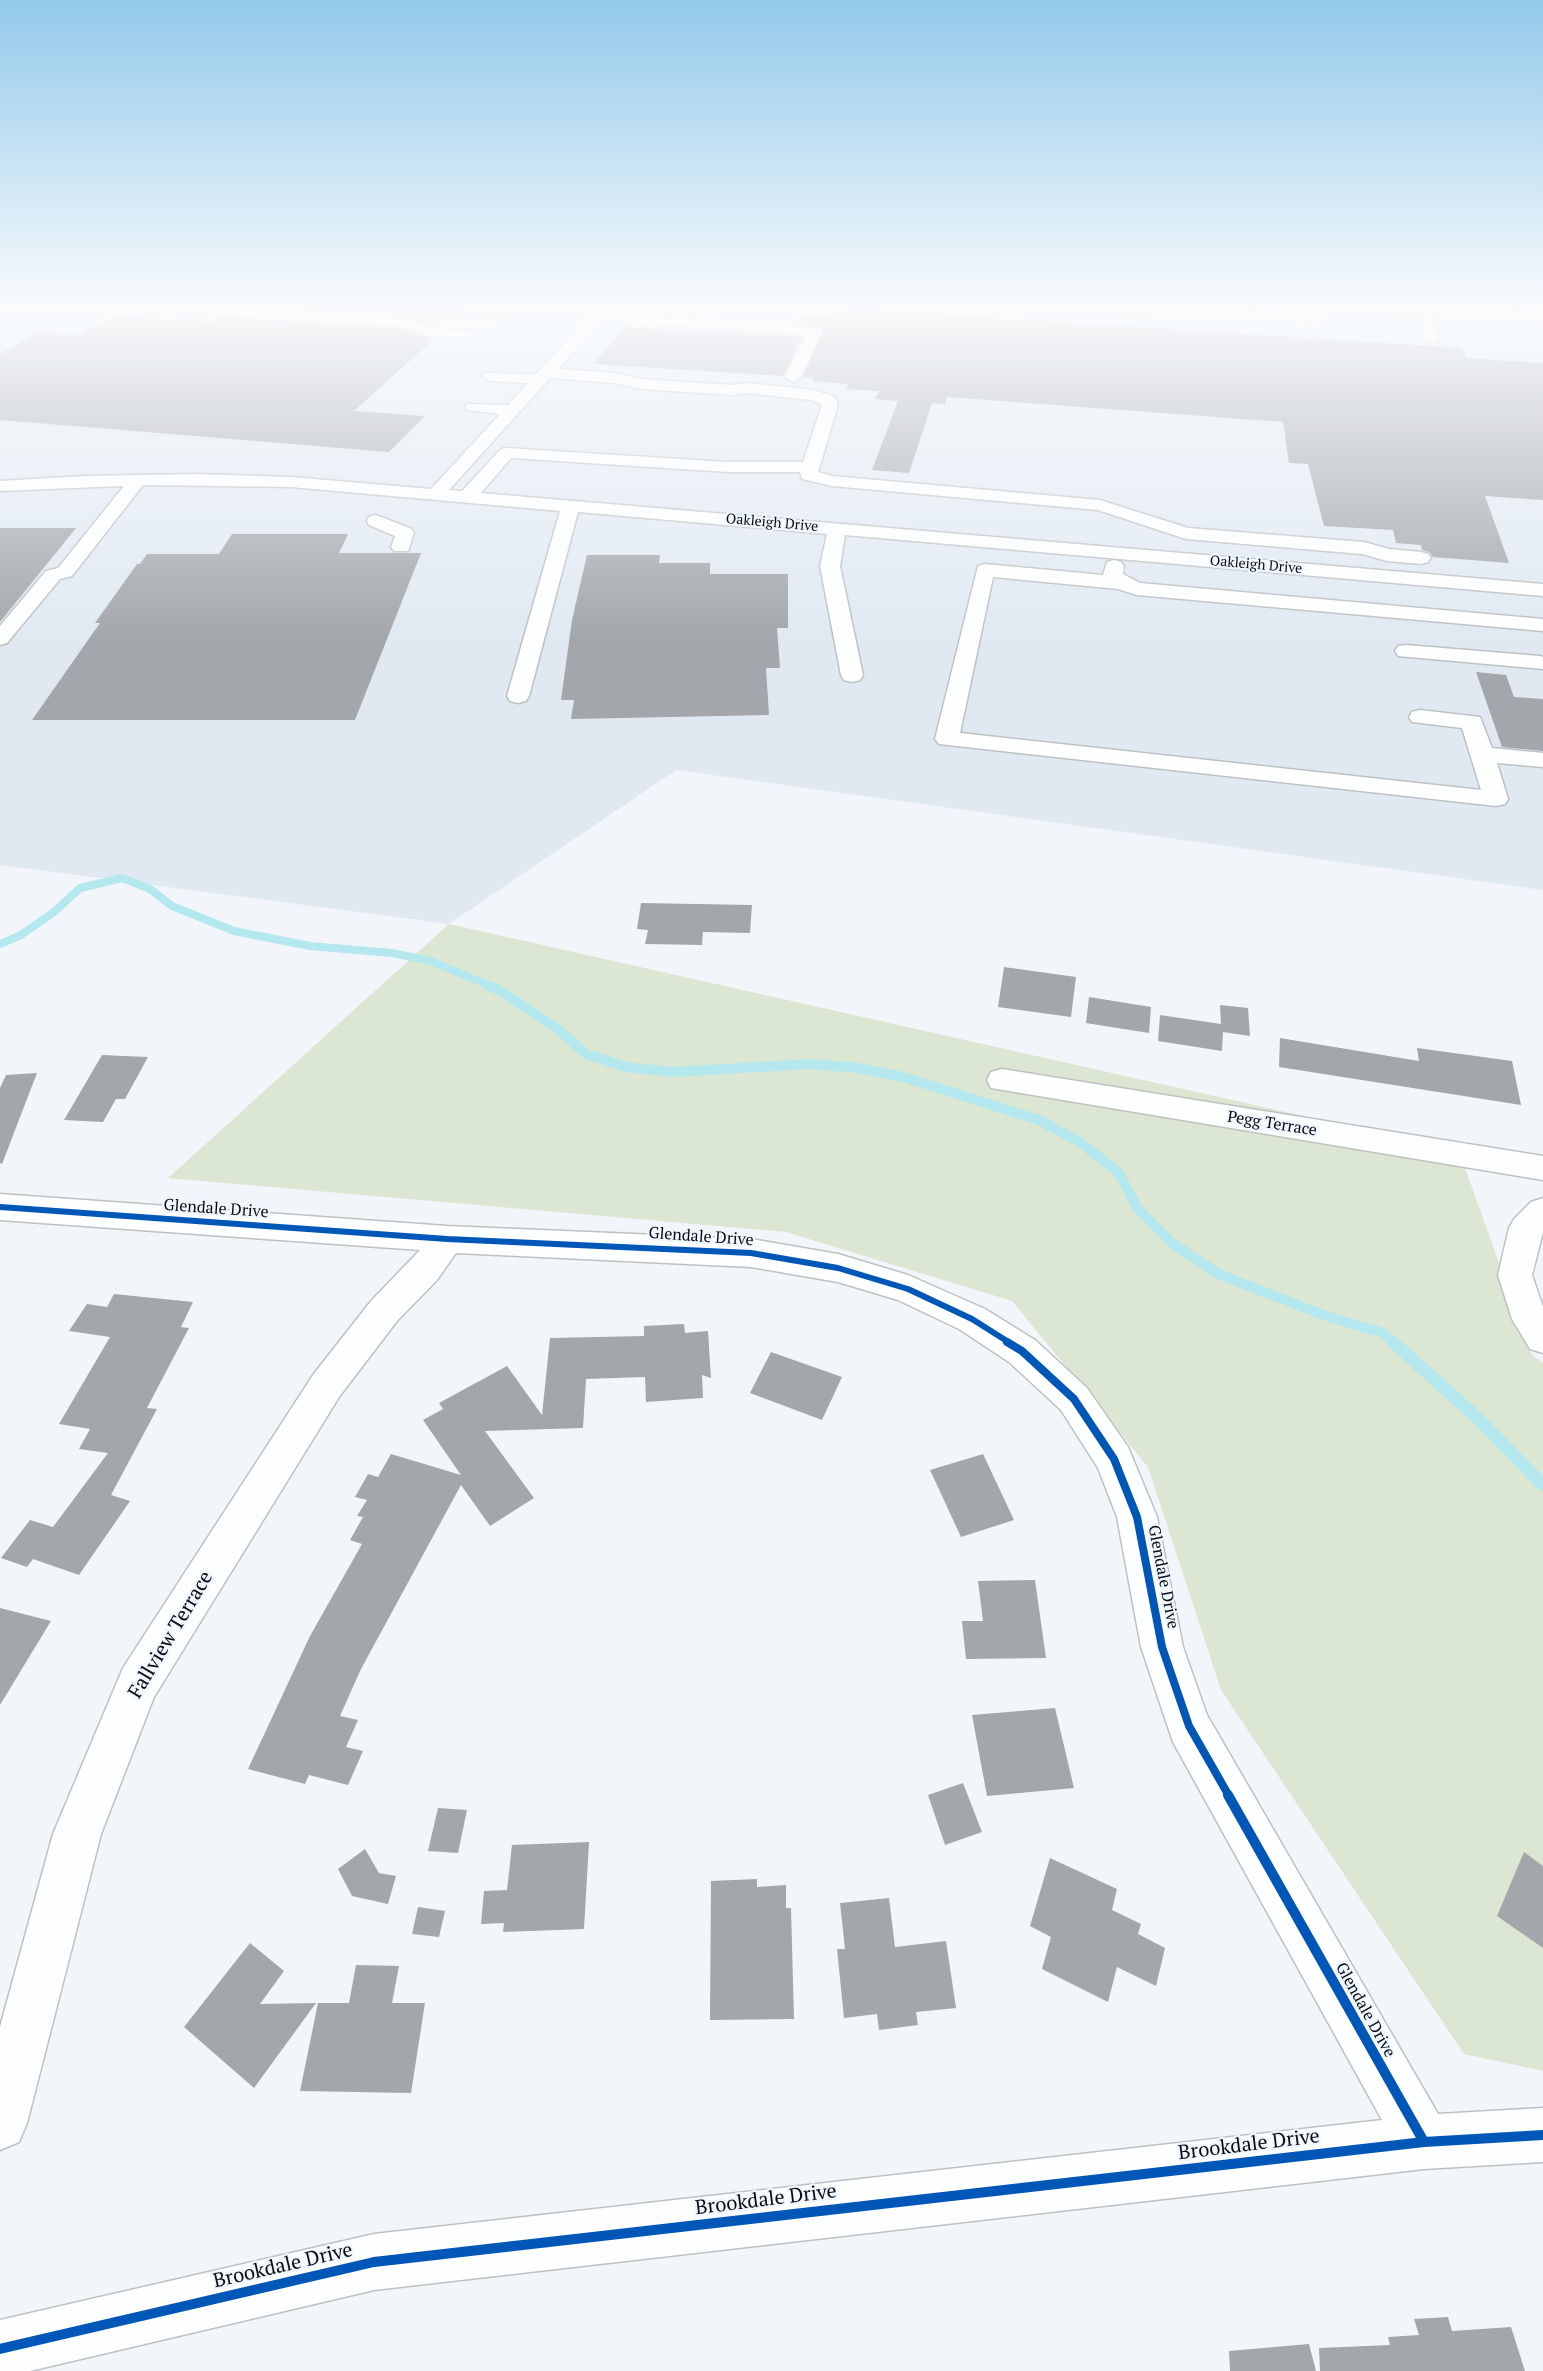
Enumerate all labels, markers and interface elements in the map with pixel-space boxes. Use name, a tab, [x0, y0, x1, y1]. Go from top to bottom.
street label: Oakleigh Drive	[725, 511, 819, 535]
street label: Oakleigh Drive	[1209, 553, 1303, 577]
street label: Pegg Terrace	[1226, 1107, 1318, 1141]
street label: Glendale Drive	[163, 1196, 269, 1222]
street label: Glendale Drive	[648, 1224, 754, 1250]
street label: Glendale Drive	[1144, 1524, 1182, 1630]
street label: Fallview Terrace	[124, 1567, 218, 1703]
street label: Glendale Drive	[1331, 1959, 1399, 2061]
street label: Brookdale Drive	[1177, 2124, 1321, 2166]
street label: Brookdale Drive	[694, 2179, 838, 2221]
street label: Brookdale Drive	[211, 2238, 355, 2294]

